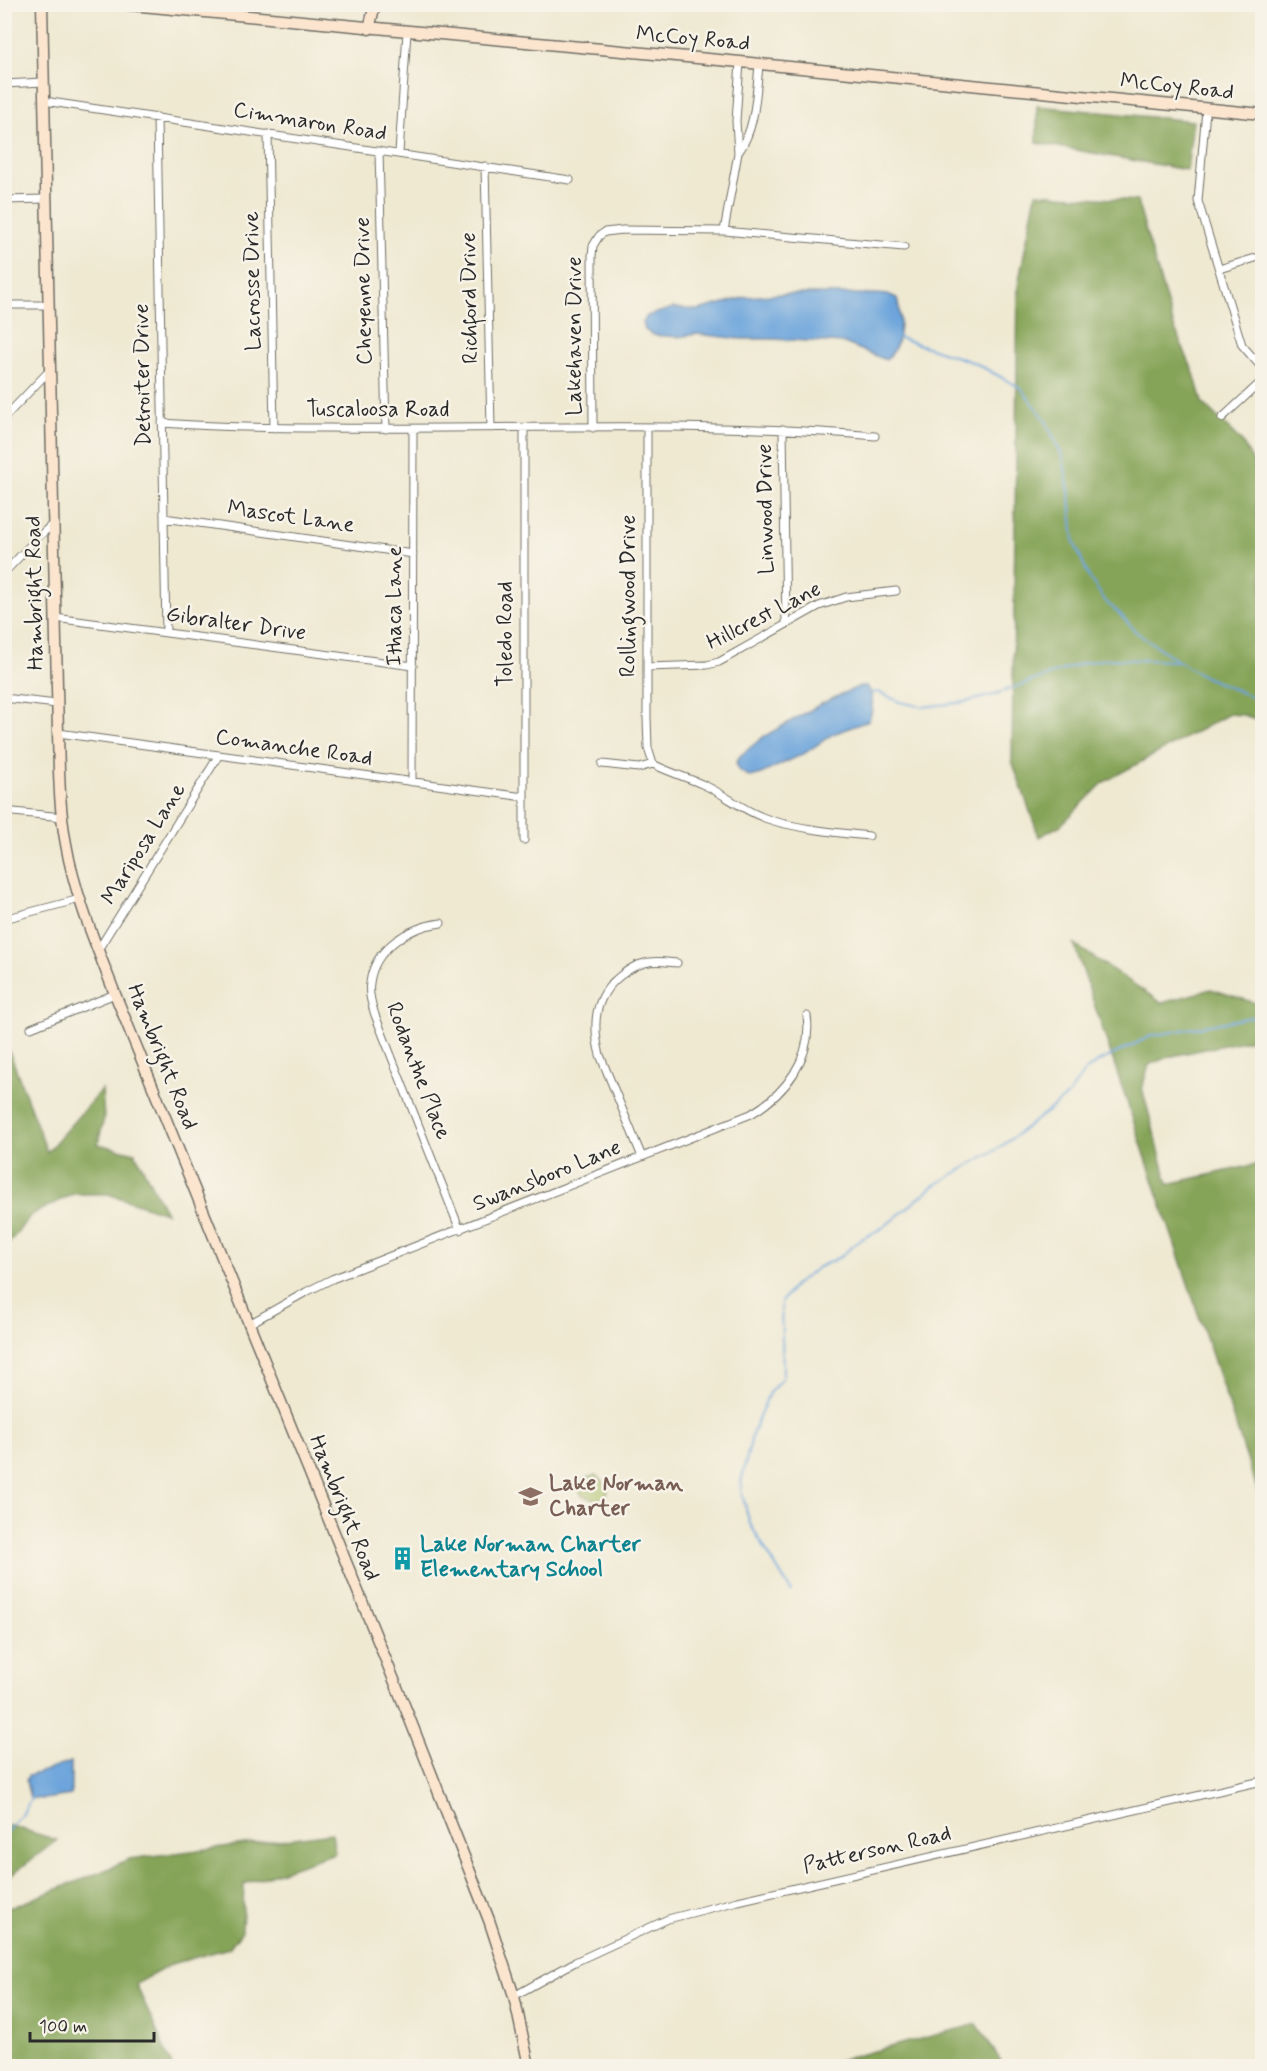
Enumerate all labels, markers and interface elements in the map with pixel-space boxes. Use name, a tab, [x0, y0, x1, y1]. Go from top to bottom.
street label: McCoy Road	[635, 20, 751, 58]
street label: McCoy Road	[1119, 67, 1235, 107]
street label: Cimmaron Road	[231, 96, 389, 148]
street label: Lacrosse Drive	[238, 211, 268, 351]
street label: Cheyenne Drive	[349, 217, 379, 365]
street label: Richford Drive	[455, 232, 487, 364]
street label: Lakehaven Drive	[561, 256, 589, 416]
street label: Detroiter Drive	[128, 303, 158, 447]
street label: Tuscaloosa Road	[306, 396, 450, 424]
street label: Linwood Drive	[751, 443, 781, 575]
street label: Mascot Lane	[226, 494, 356, 540]
street label: Hambright Road	[20, 515, 53, 671]
street label: Rollingwood Drive	[615, 515, 646, 677]
street label: Ithaca Lane	[381, 546, 409, 666]
street label: Hillcrest Lane	[702, 575, 826, 657]
street label: Toledo Road	[492, 581, 520, 687]
street label: Gibralter Drive	[164, 600, 308, 648]
street label: Comanche Road	[214, 723, 374, 773]
street label: Mariposa Lane	[95, 778, 193, 910]
street label: Hambright Road	[117, 980, 204, 1135]
street label: Rodanthe Place	[379, 998, 457, 1144]
street label: Swansboro Lane	[469, 1134, 625, 1218]
street label: Hambright Road	[299, 1431, 386, 1586]
place label: Lake Norman Charter	[549, 1470, 684, 1523]
school or university icon: Lake Norman Charter	[518, 1484, 544, 1510]
place label: Lake Norman Charter Elementary School	[420, 1531, 641, 1584]
building icon: Lake Norman Charter Elementary School	[389, 1545, 415, 1571]
street label: Patterson Road	[800, 1819, 954, 1881]
scale bar	[30, 2005, 154, 2043]
text: 100 m	[39, 2015, 87, 2039]

